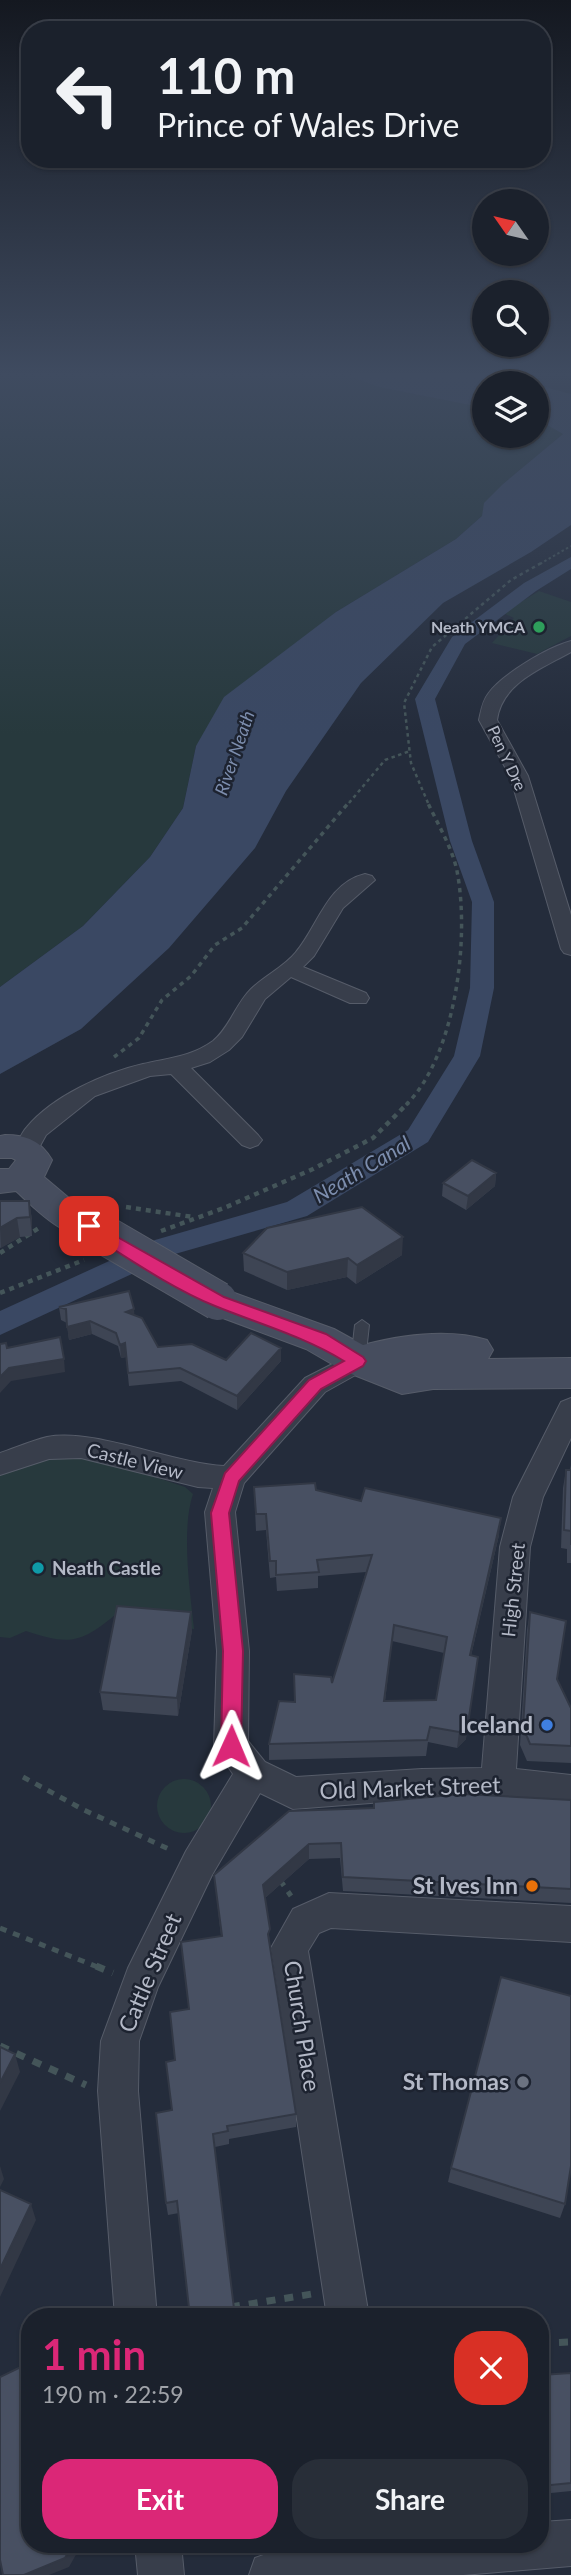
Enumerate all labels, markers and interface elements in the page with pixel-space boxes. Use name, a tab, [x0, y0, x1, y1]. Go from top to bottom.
text: 110 m	[157, 46, 295, 104]
icon: left	[42, 49, 133, 140]
text: Prince of Wales Drive	[157, 105, 459, 144]
north arrow	[472, 189, 550, 266]
map controls	[472, 189, 549, 448]
button: search	[472, 280, 549, 357]
button: layers	[472, 371, 549, 448]
place label: Neath YMCA	[431, 617, 526, 636]
marker: Neath YMCA	[531, 619, 547, 635]
water label: River Neath	[209, 708, 259, 798]
street label: Pen Y Dre	[484, 722, 531, 793]
water label: Neath Canal	[308, 1130, 415, 1208]
pin	[59, 1196, 119, 1256]
icon: arrive	[70, 1207, 108, 1245]
street label: Castle View	[85, 1437, 186, 1484]
street label: High Street	[496, 1542, 529, 1638]
place label: Neath Castle	[52, 1556, 161, 1579]
marker: Neath Castle	[30, 1560, 46, 1576]
position arrow	[194, 1709, 268, 1783]
place label: Iceland	[460, 1710, 533, 1738]
marker: Iceland	[539, 1717, 555, 1733]
street label: Old Market Street	[319, 1770, 502, 1804]
place label: St Ives Inn	[413, 1871, 518, 1899]
marker: St Ives Inn	[524, 1878, 540, 1894]
street label: Cattle Street	[112, 1908, 187, 2036]
street label: Church Place	[279, 1958, 327, 2093]
place label: St Thomas	[403, 2067, 509, 2095]
marker: St Thomas	[515, 2074, 531, 2090]
text: 1 min	[42, 2329, 146, 2379]
button: close	[454, 2331, 528, 2405]
text: 190 m · 22:59	[42, 2380, 184, 2408]
button: Exit	[42, 2459, 278, 2539]
button: Share	[292, 2459, 528, 2539]

